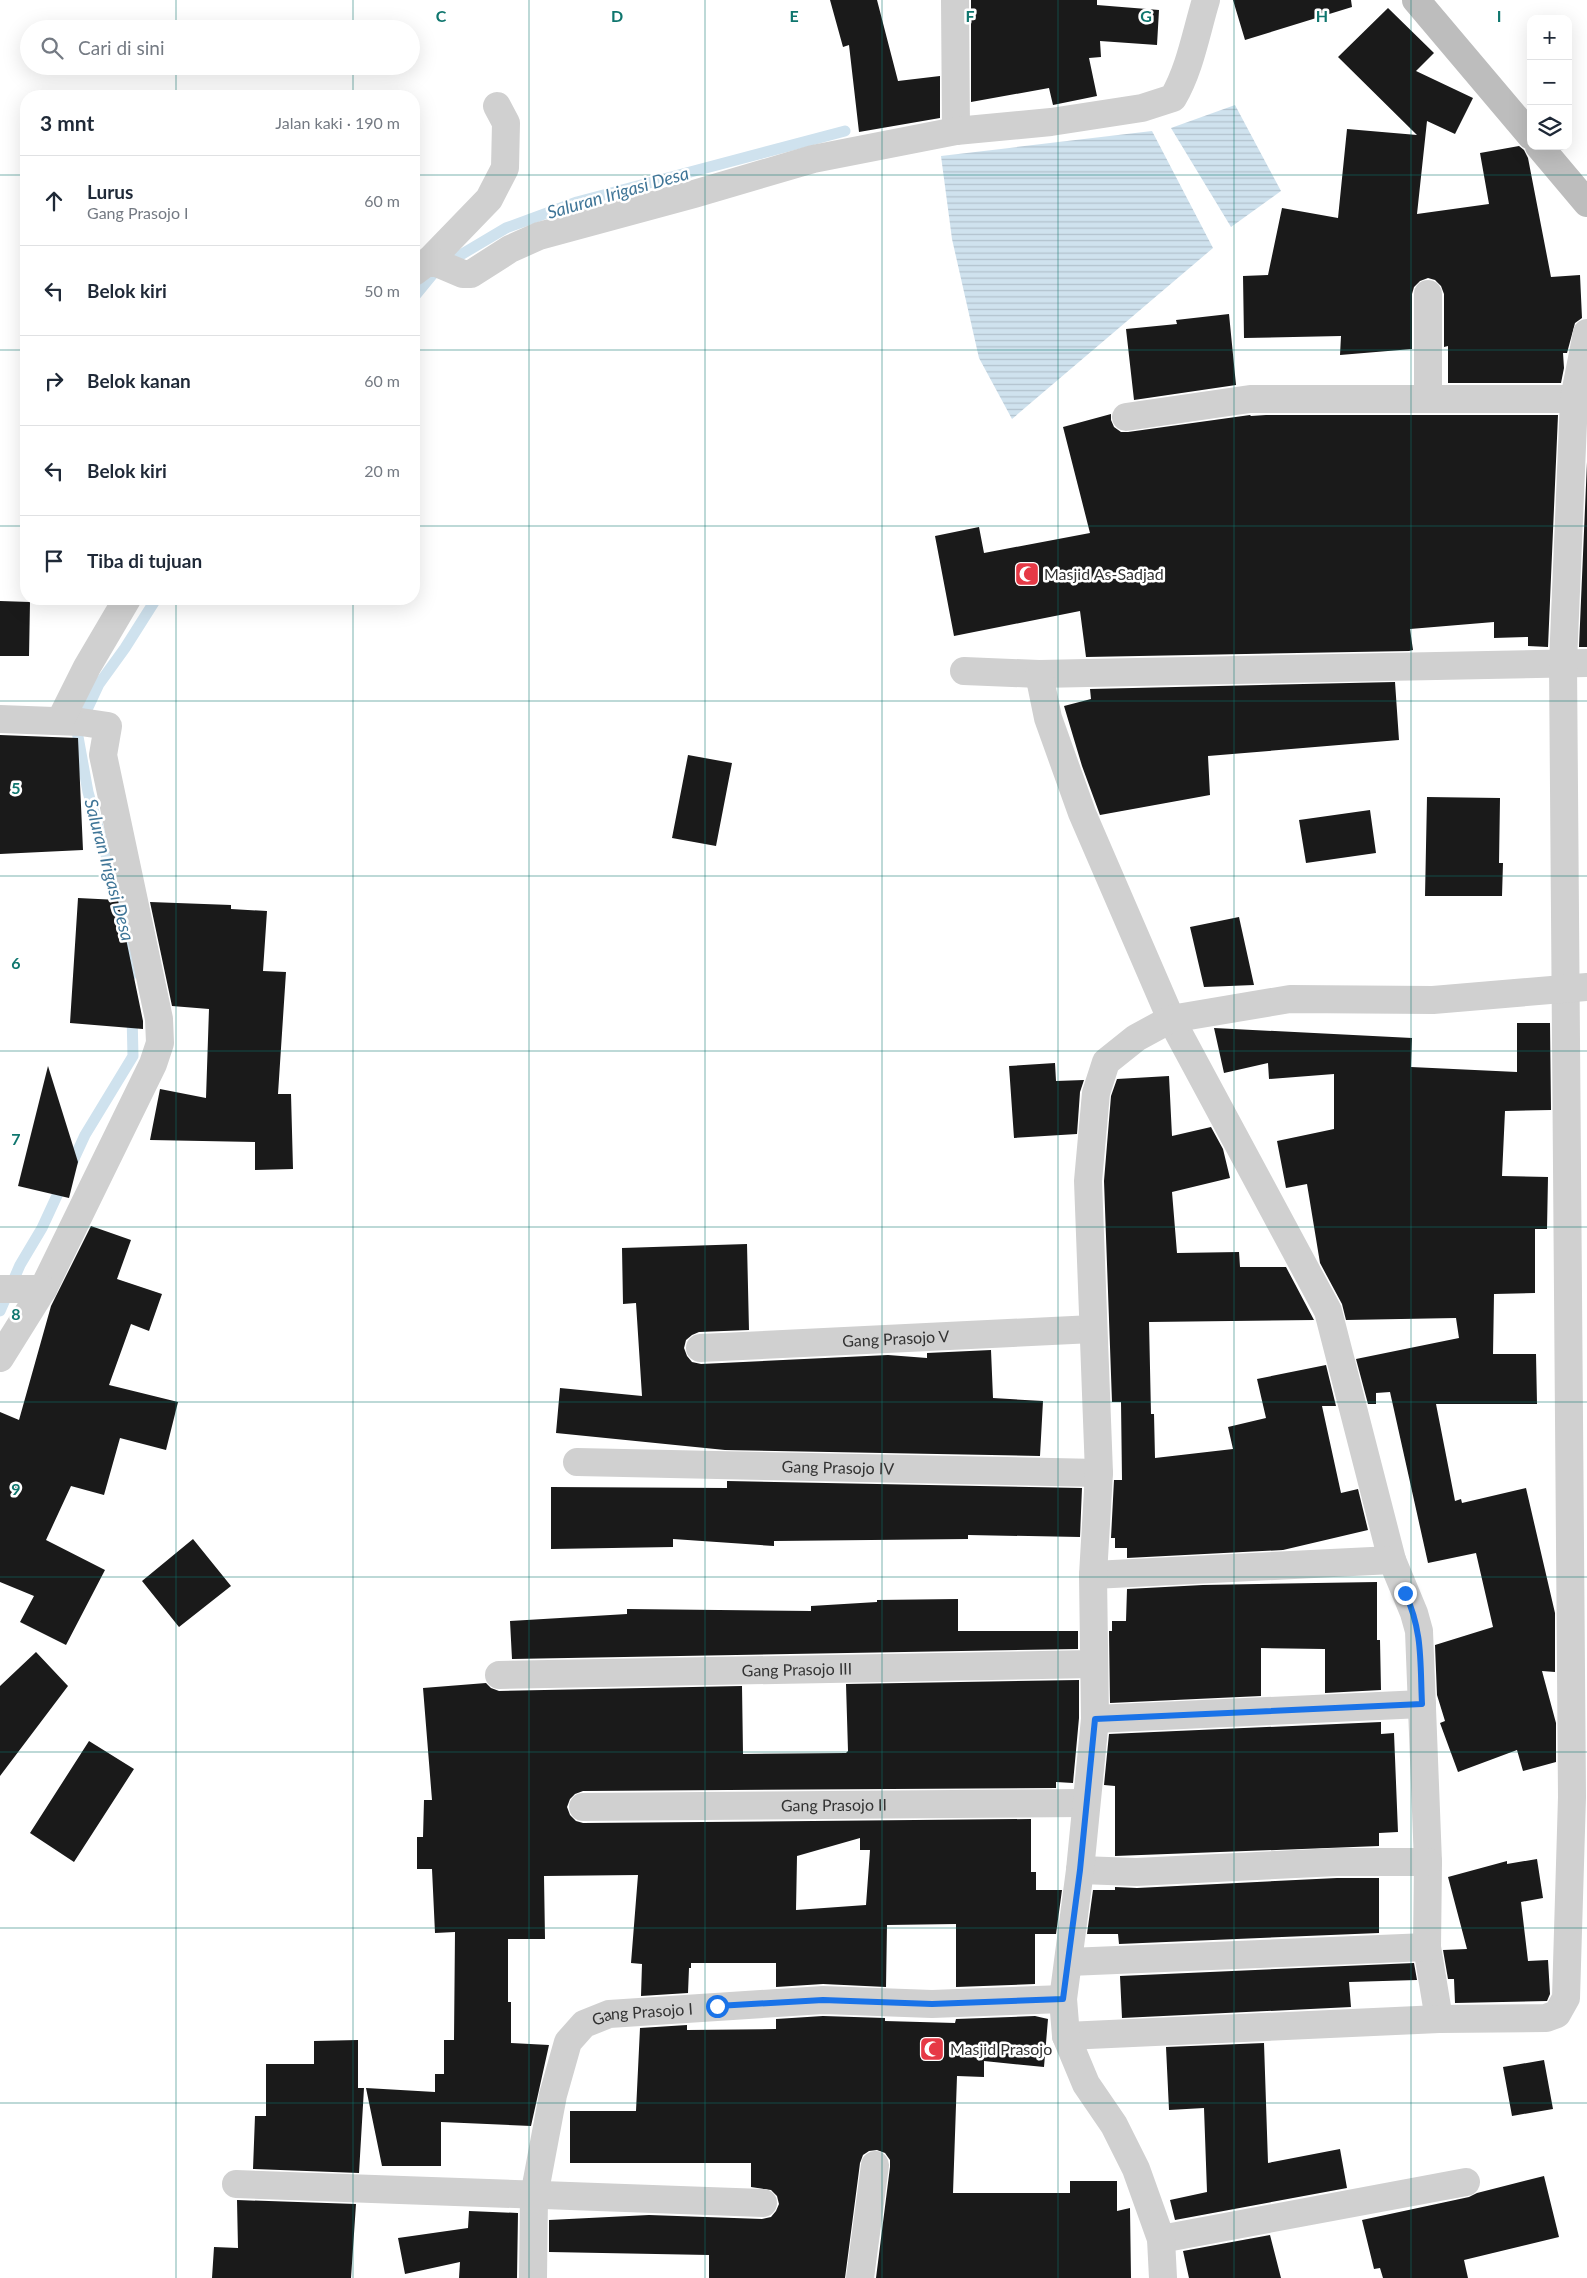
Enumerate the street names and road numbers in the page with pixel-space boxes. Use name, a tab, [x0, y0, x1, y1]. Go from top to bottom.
street label: Gang Prasojo V	[842, 1326, 950, 1350]
street label: Gang Prasojo IV	[782, 1456, 895, 1478]
street label: Gang Prasojo III	[741, 1658, 852, 1680]
street label: Gang Prasojo II	[781, 1795, 887, 1814]
street label: Gang Prasojo I	[589, 1999, 693, 2029]

